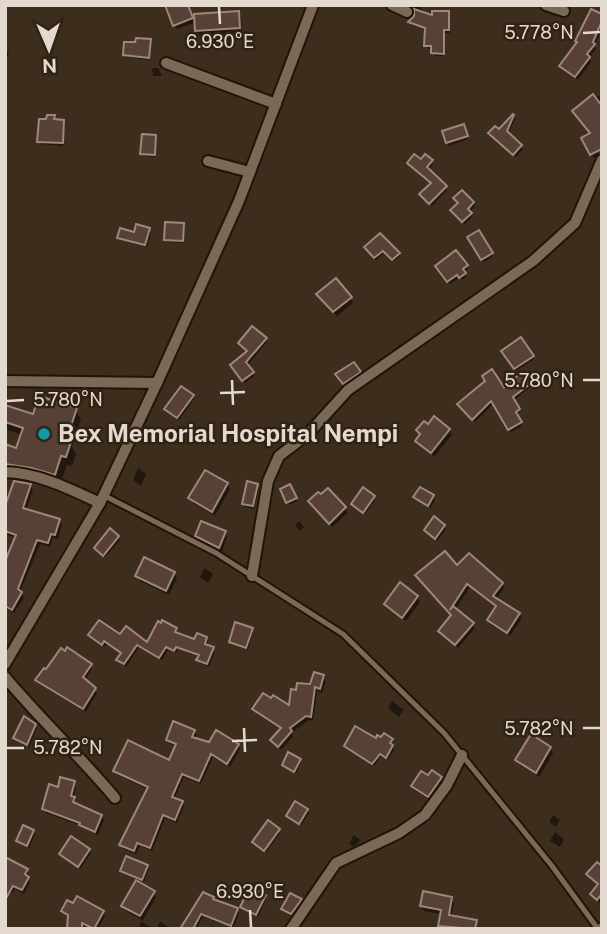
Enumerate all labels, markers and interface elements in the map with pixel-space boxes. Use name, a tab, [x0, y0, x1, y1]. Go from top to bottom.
north arrow	[14, 14, 84, 84]
text: 5.778°N	[504, 22, 574, 43]
text: 6.930°E	[186, 31, 254, 52]
text: N	[42, 55, 57, 77]
text: 5.780°N	[504, 370, 574, 391]
text: 5.780°N	[33, 389, 103, 410]
place label: Bex Memorial Hospital Nempi	[58, 419, 398, 447]
marker: Bex Memorial Hospital Nempi	[36, 426, 52, 442]
text: 5.782°N	[504, 718, 574, 739]
text: 5.782°N	[33, 737, 103, 758]
text: 6.930°E	[216, 881, 284, 902]

